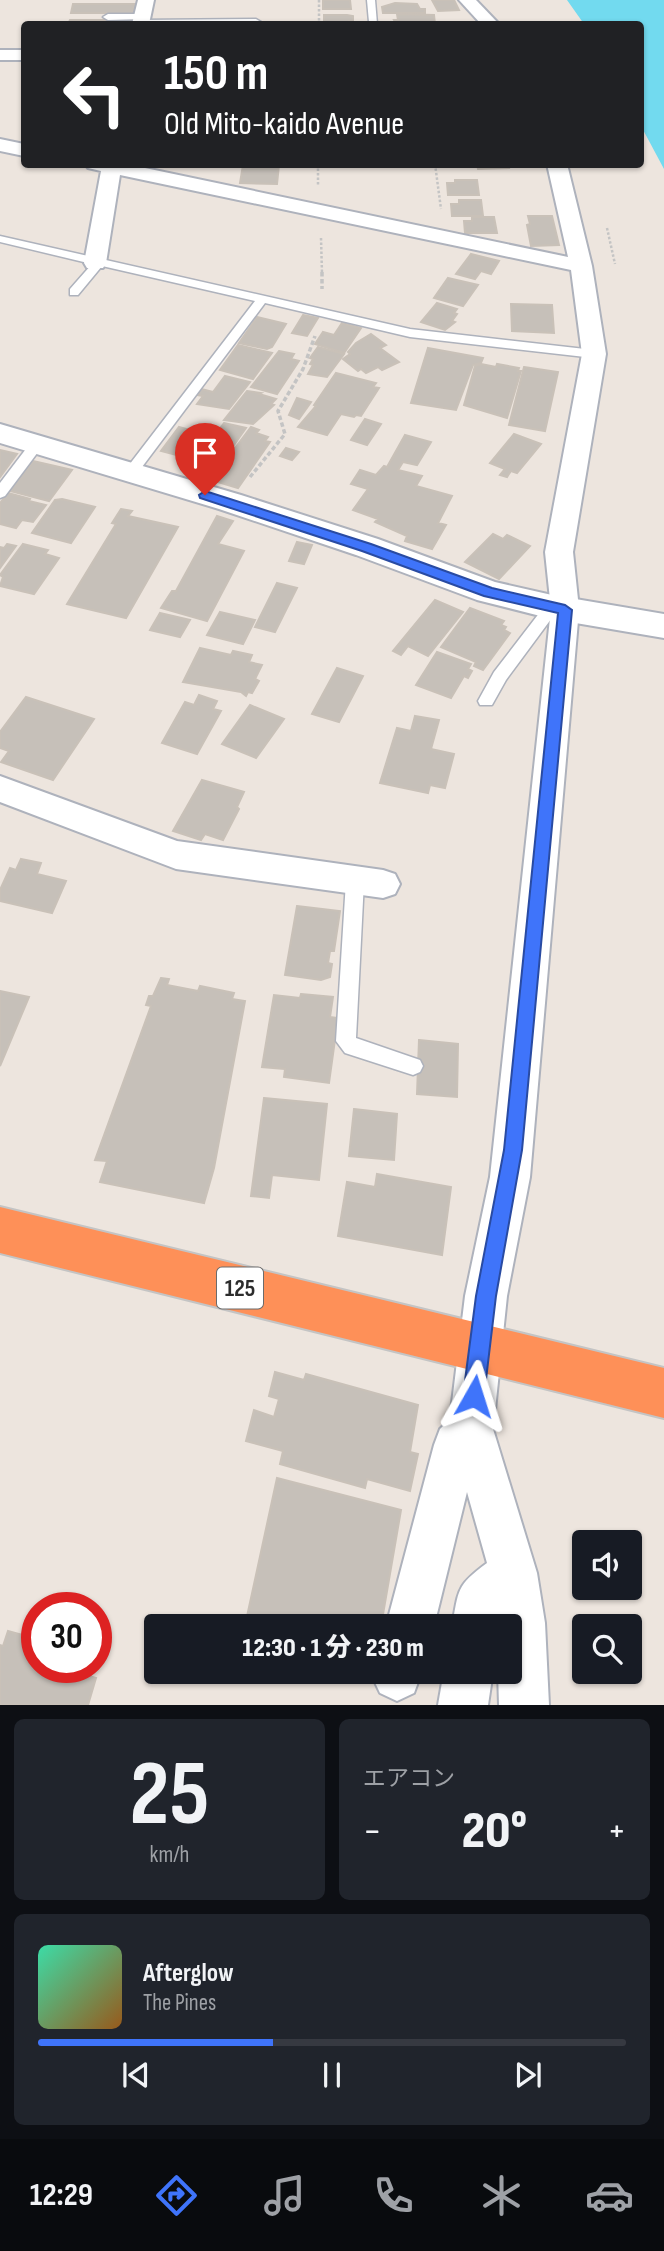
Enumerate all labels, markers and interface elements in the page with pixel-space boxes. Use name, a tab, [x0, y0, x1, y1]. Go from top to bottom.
text: 150 m	[164, 45, 268, 104]
icon: left	[49, 49, 140, 140]
text: Old Mito-kaido Avenue	[164, 105, 404, 144]
pin	[175, 423, 235, 495]
icon: arrive	[186, 434, 224, 472]
road number: 125	[217, 1268, 263, 1308]
position arrow	[437, 1359, 511, 1433]
map controls	[572, 1530, 642, 1684]
button: sound	[572, 1530, 642, 1600]
speed limit sign: 30	[21, 1592, 112, 1683]
button: search	[572, 1614, 642, 1684]
text: 12:30 · 1 分 · 230 m	[242, 1633, 424, 1664]
text: 25	[130, 1741, 209, 1850]
text: エアコン	[363, 1765, 455, 1793]
text: 20°	[462, 1800, 527, 1863]
text: −	[363, 1809, 382, 1854]
text: +	[607, 1809, 626, 1854]
text: km/h	[150, 1841, 189, 1869]
text: Afterglow	[143, 1958, 234, 1989]
text: The Pines	[143, 1989, 216, 2017]
icon: previous	[117, 2056, 155, 2094]
icon: pause	[313, 2056, 351, 2094]
icon: next	[509, 2056, 547, 2094]
icon: directions	[152, 2171, 201, 2220]
icon: music	[260, 2171, 309, 2220]
icon: phone	[369, 2171, 418, 2220]
icon: climate	[477, 2171, 526, 2220]
icon: car	[585, 2171, 634, 2220]
text: 12:29	[30, 2176, 93, 2215]

